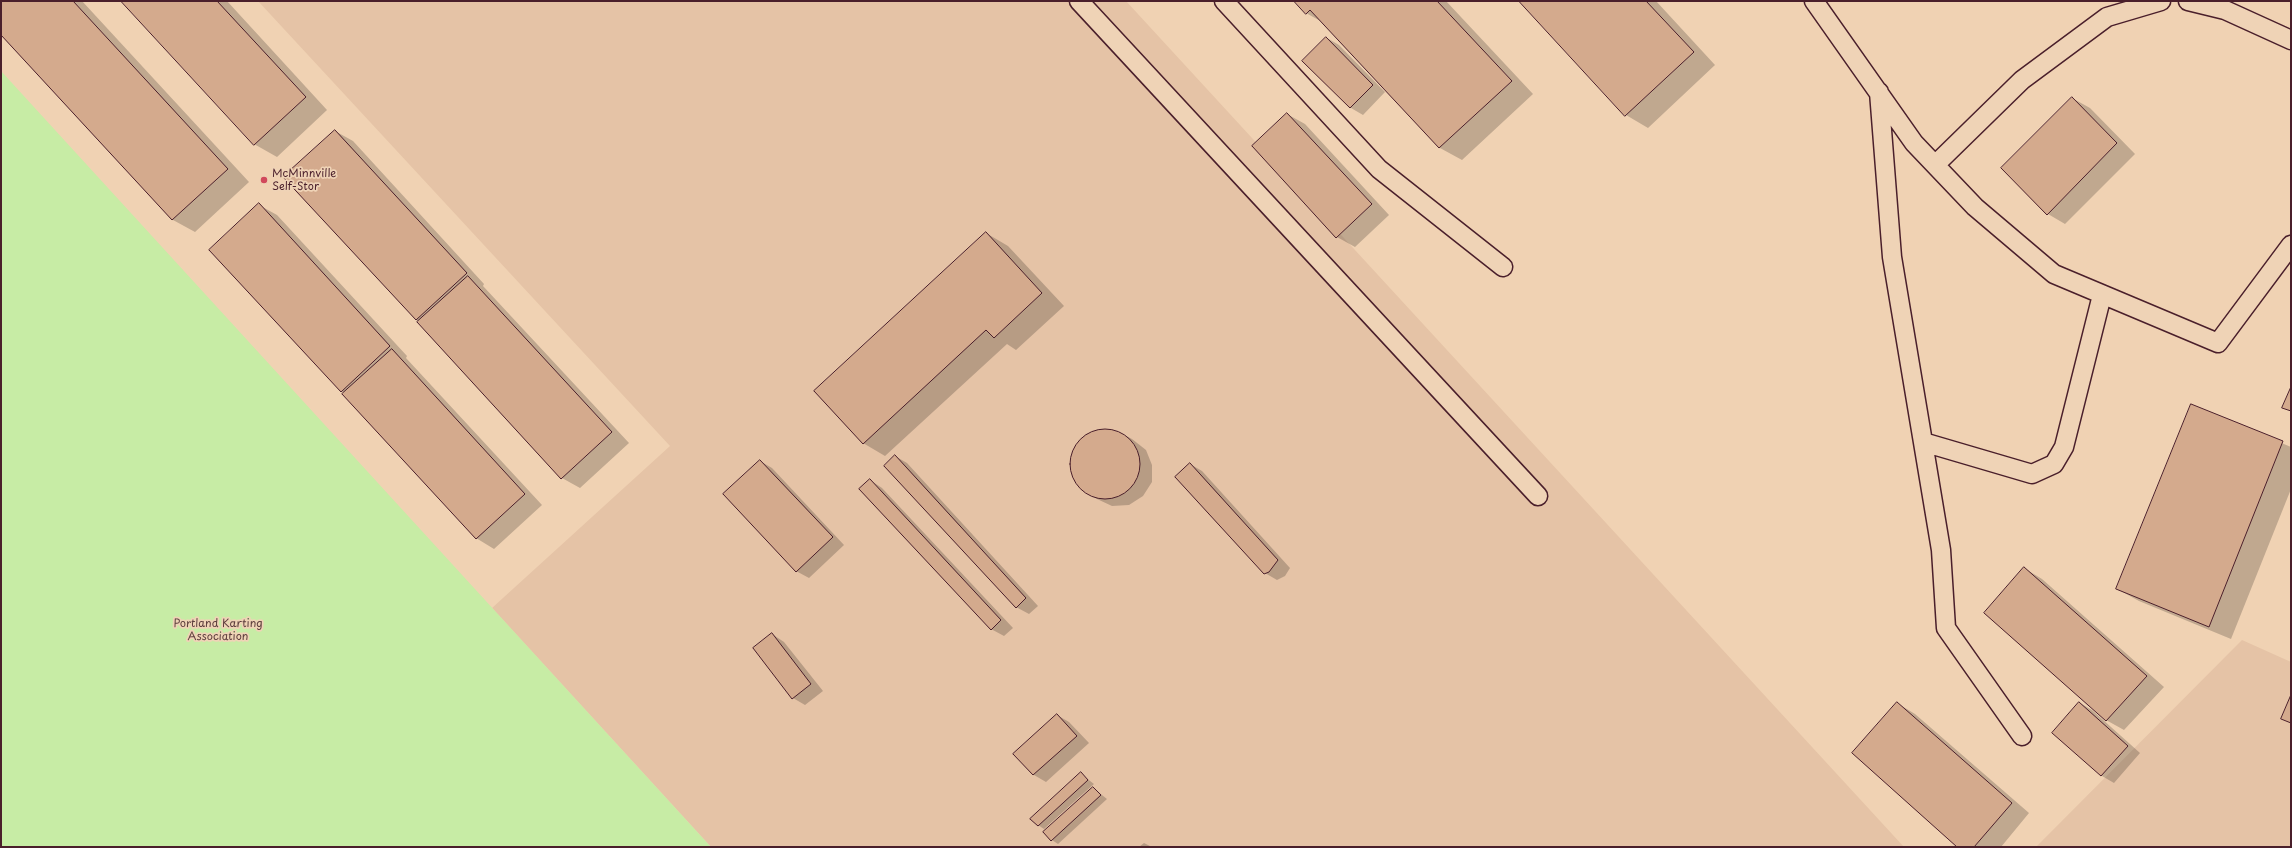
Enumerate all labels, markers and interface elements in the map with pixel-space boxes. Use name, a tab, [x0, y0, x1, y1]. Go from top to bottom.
place label: McMinnville Self-Stor	[272, 167, 336, 193]
marker: McMinnville Self-Stor	[259, 175, 269, 185]
park label: Portland Karting Association	[173, 617, 263, 643]

